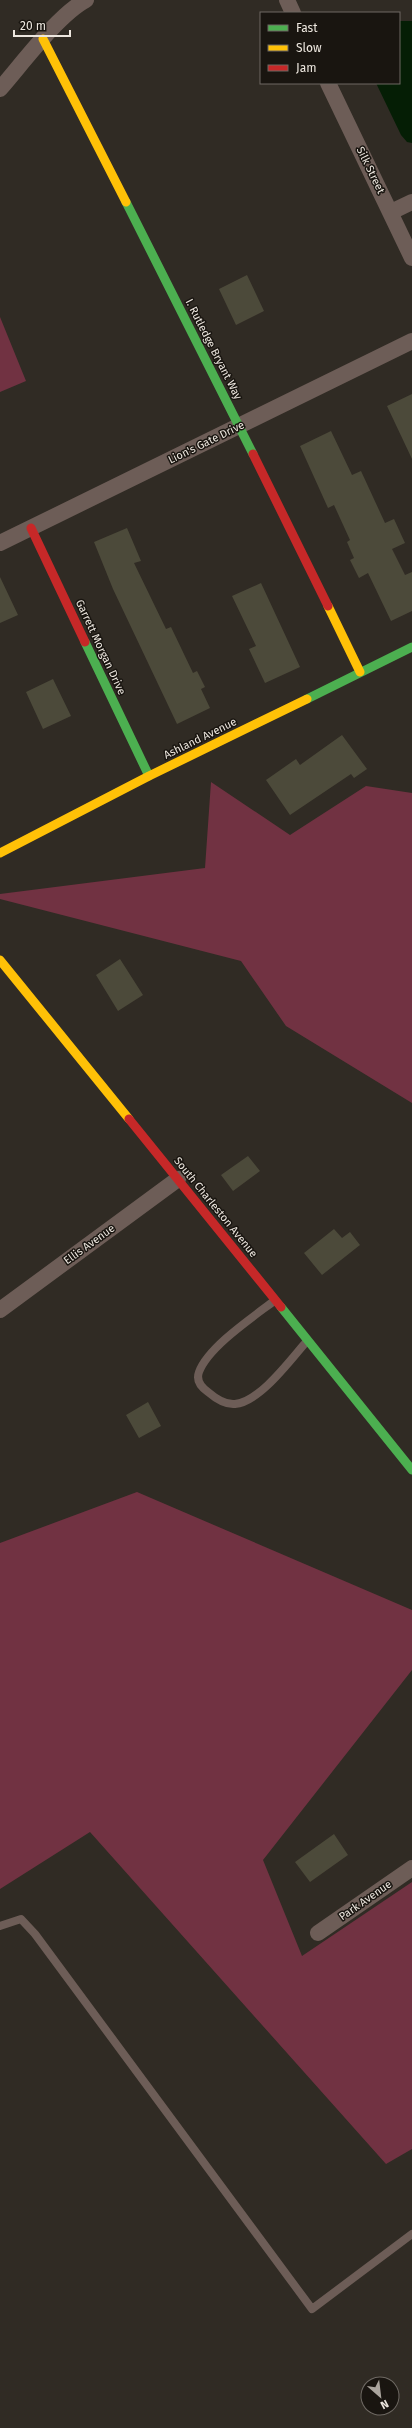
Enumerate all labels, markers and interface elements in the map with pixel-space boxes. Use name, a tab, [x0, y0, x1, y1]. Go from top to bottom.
scale bar	[14, 12, 70, 38]
legend	[260, 12, 400, 84]
text: 20 m	[20, 19, 46, 33]
text: Fast	[296, 21, 318, 35]
text: Slow	[296, 41, 322, 55]
text: Jam	[296, 61, 316, 75]
street label: Silk Street	[354, 145, 388, 196]
street label: I. Rutledge Bryant Way	[182, 297, 245, 402]
street label: Lion's Gate Drive	[166, 418, 246, 467]
street label: Garrett Morgan Drive	[73, 597, 128, 697]
street label: Ashland Avenue	[162, 715, 239, 762]
street label: South Charleston Avenue	[171, 1155, 260, 1260]
street label: Ellis Avenue	[61, 1222, 117, 1267]
street label: Park Avenue	[337, 1878, 394, 1923]
north arrow	[360, 2376, 400, 2416]
text: N	[378, 2397, 391, 2412]

